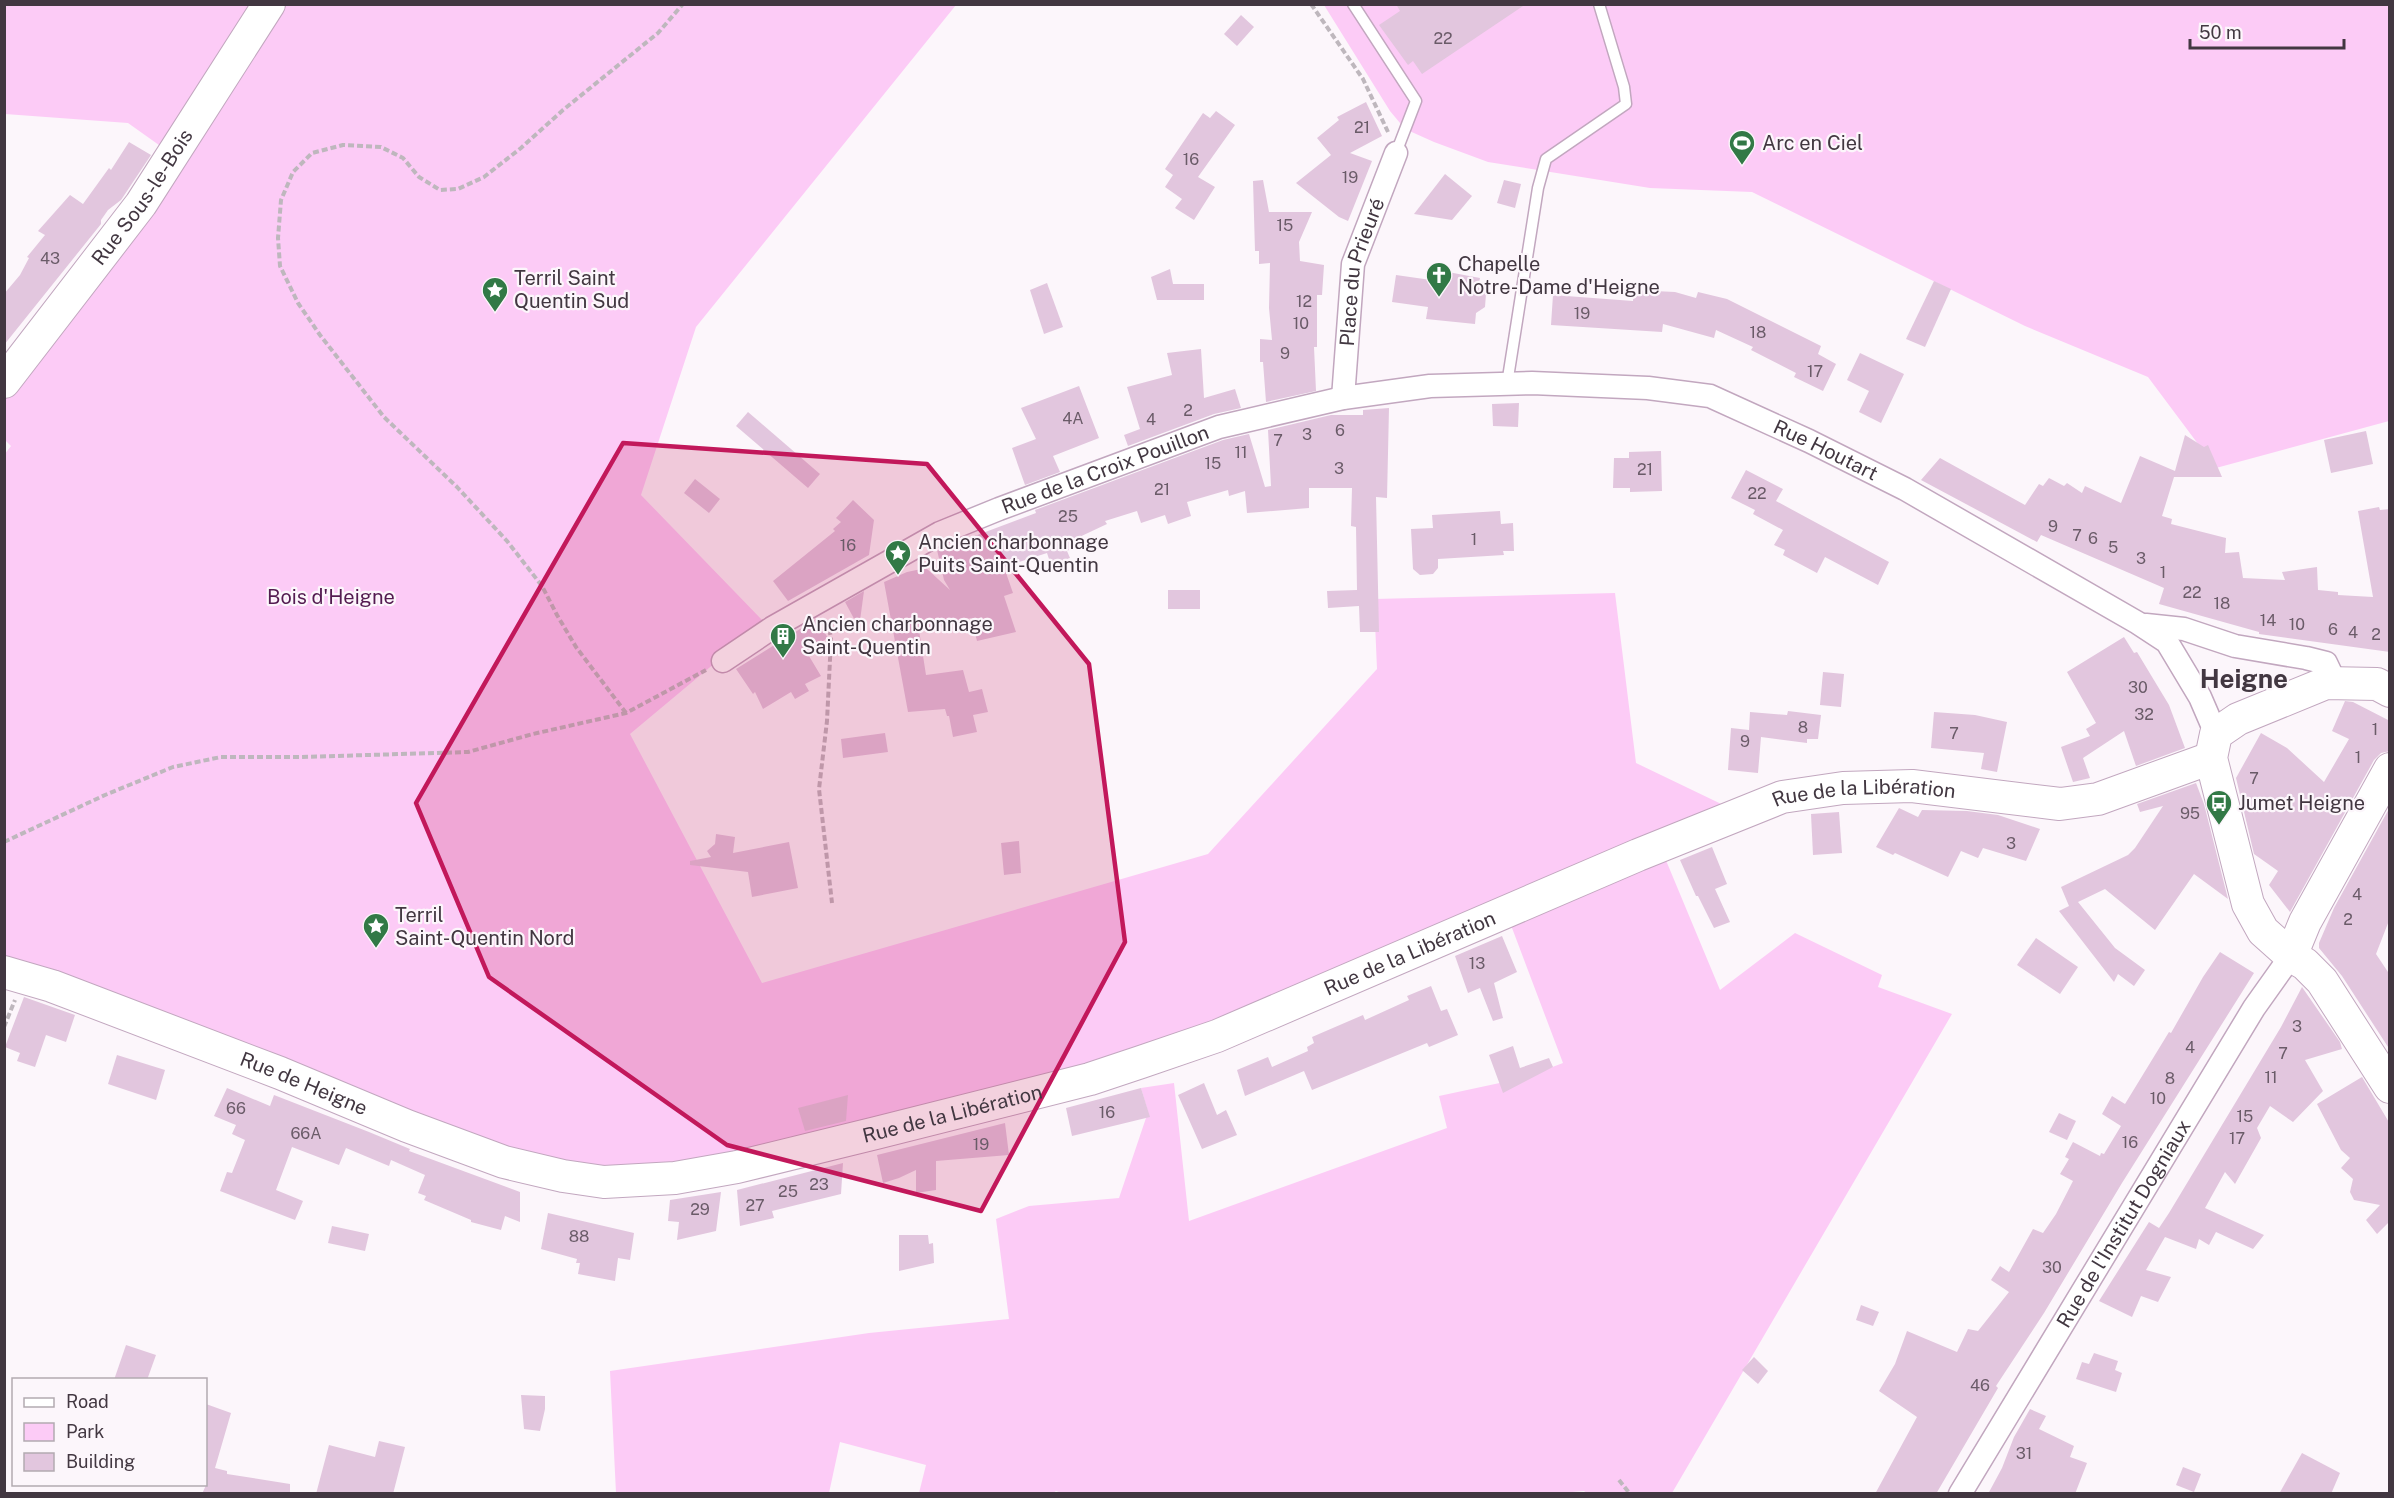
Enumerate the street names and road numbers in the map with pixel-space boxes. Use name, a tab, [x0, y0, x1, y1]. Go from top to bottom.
street label: Rue Sous-le-Bois	[86, 125, 198, 270]
street label: Place du Prieuré	[1335, 195, 1389, 347]
street label: Rue Houtart	[1770, 414, 1882, 485]
street label: Rue de la Croix Pouillon	[998, 420, 1212, 519]
street label: Rue de la Libération	[1768, 774, 1957, 812]
street label: Rue de la Libération	[1320, 906, 1499, 1001]
street label: Rue de Heigne	[237, 1047, 371, 1120]
street label: Rue de la Libération	[860, 1080, 1045, 1148]
street label: Rue de l'Institut Dogniaux	[2052, 1115, 2196, 1332]

